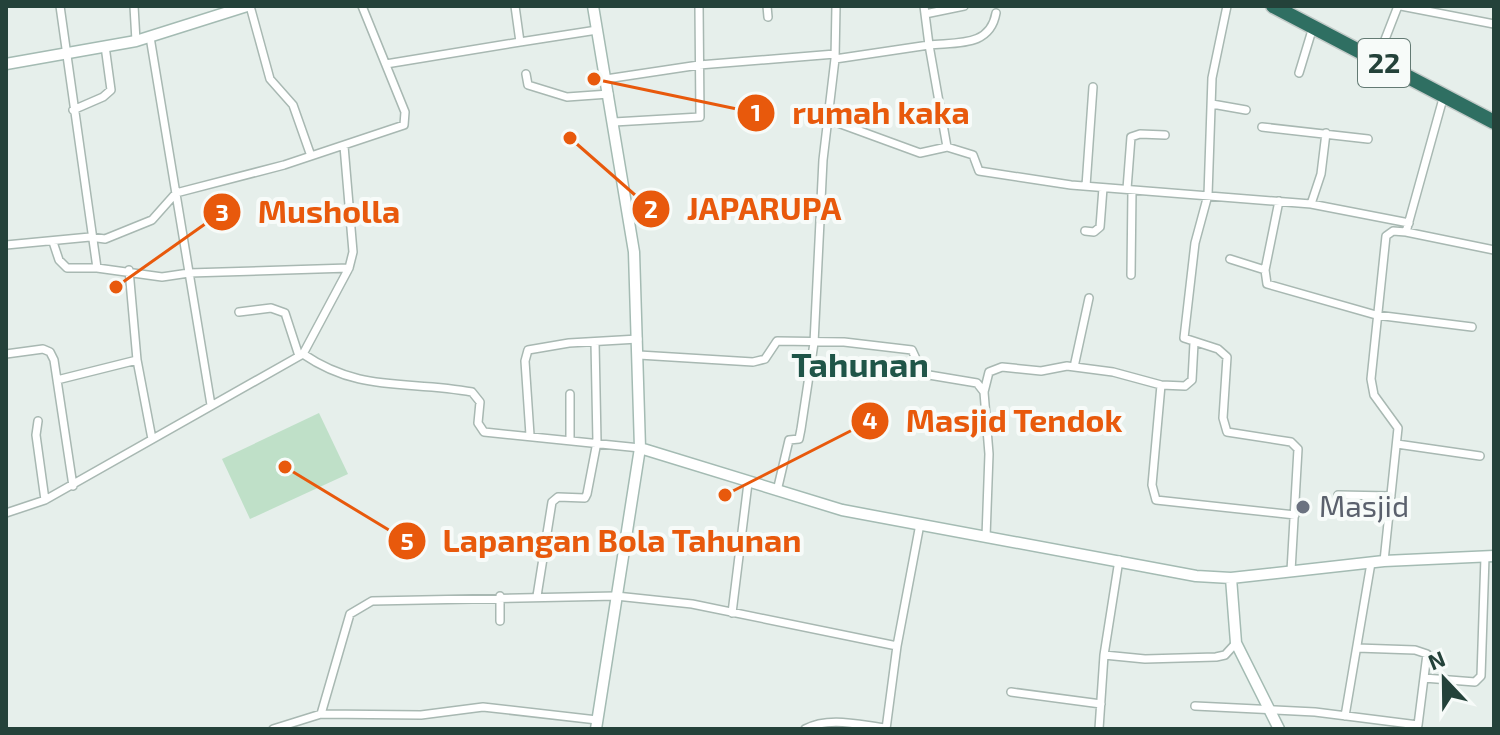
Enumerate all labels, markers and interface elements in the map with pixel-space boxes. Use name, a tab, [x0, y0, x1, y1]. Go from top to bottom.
road number: 22	[1358, 39, 1410, 87]
callout: rumah kaka	[736, 85, 985, 141]
text: rumah kaka	[792, 92, 970, 130]
text: 1	[751, 97, 761, 126]
callout: JAPARUPA	[631, 181, 858, 237]
callout: Musholla	[202, 184, 417, 240]
text: JAPARUPA	[687, 188, 841, 226]
text: Musholla	[258, 191, 400, 229]
text: 2	[644, 194, 658, 223]
text: 3	[215, 197, 229, 226]
district label: Tahunan	[791, 343, 929, 384]
callout: Masjid Tendok	[850, 393, 1139, 449]
text: Masjid Tendok	[906, 400, 1122, 438]
text: 4	[862, 405, 878, 434]
place label: Masjid	[1319, 487, 1409, 523]
marker: Masjid	[1294, 498, 1312, 516]
callout: Lapangan Bola Tahunan	[387, 513, 818, 569]
text: Lapangan Bola Tahunan	[443, 520, 801, 558]
text: 5	[400, 526, 414, 555]
north arrow	[1404, 639, 1484, 719]
text: N	[1424, 644, 1448, 675]

